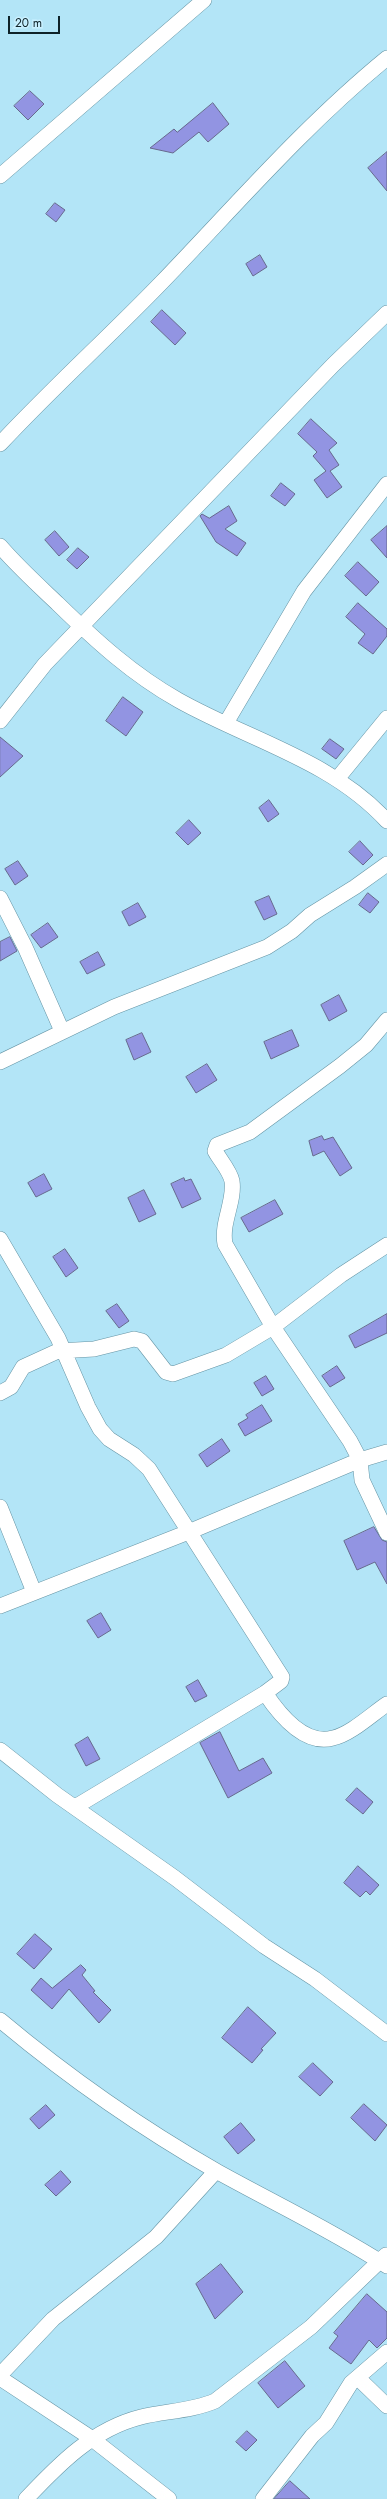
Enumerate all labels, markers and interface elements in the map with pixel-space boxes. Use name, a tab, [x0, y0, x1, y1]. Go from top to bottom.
scale bar	[10, 8, 62, 34]
text: 20 m	[15, 14, 42, 32]

